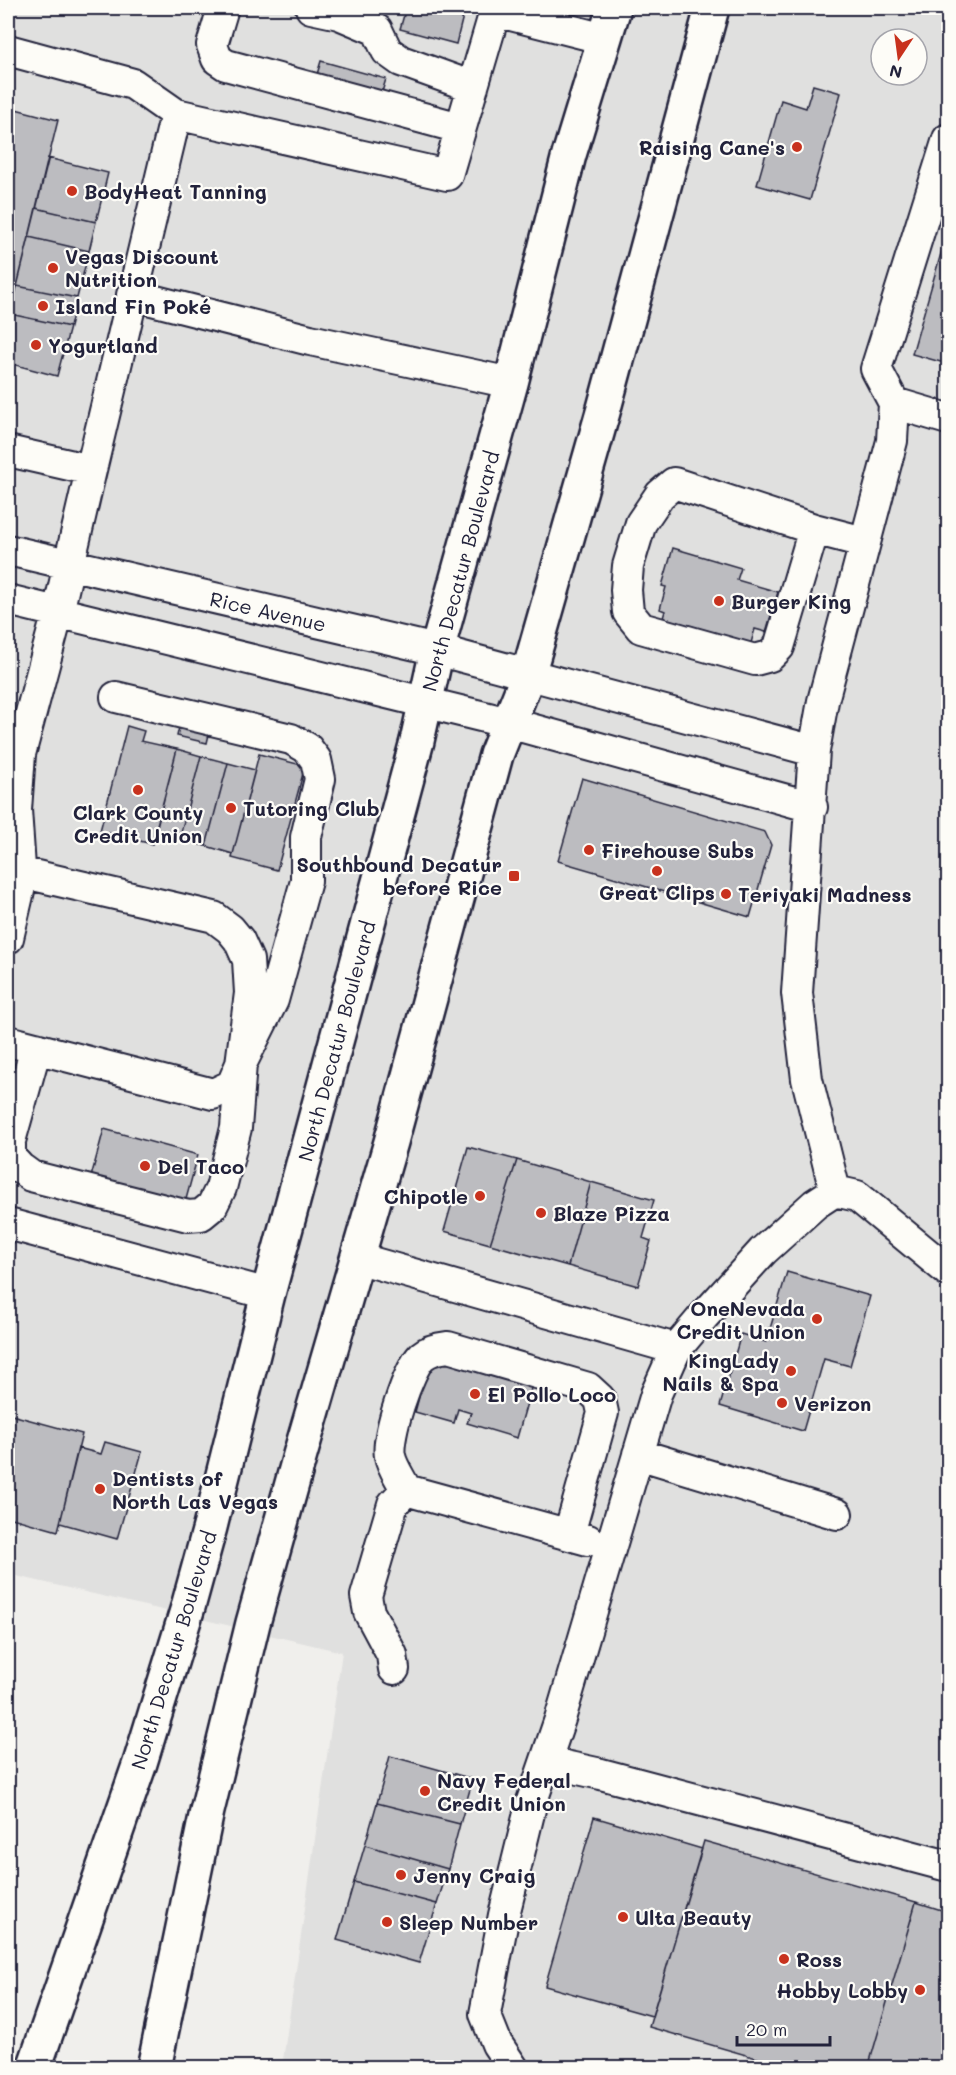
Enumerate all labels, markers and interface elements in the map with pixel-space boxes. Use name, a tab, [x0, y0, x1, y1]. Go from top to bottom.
north arrow	[869, 27, 929, 87]
text: N	[887, 61, 904, 84]
place label: Raising Cane's	[639, 134, 785, 160]
marker: Raising Cane's	[790, 140, 804, 154]
place label: BodyHeat Tanning	[84, 178, 267, 204]
marker: BodyHeat Tanning	[65, 184, 79, 198]
place label: Vegas Discount Nutrition	[65, 243, 219, 292]
marker: Vegas Discount Nutrition	[46, 261, 60, 275]
place label: Island Fin Poké	[55, 293, 211, 319]
marker: Island Fin Poké	[36, 299, 50, 313]
place label: Yogurtland	[48, 332, 158, 358]
marker: Yogurtland	[29, 338, 43, 352]
street label: North Decatur Boulevard	[415, 448, 505, 694]
street label: Rice Avenue	[207, 585, 329, 637]
place label: Burger King	[731, 588, 851, 614]
marker: Burger King	[712, 594, 726, 608]
marker: Clark County Credit Union	[131, 783, 145, 797]
place label: Tutoring Club	[243, 795, 380, 821]
place label: Clark County Credit Union	[73, 799, 203, 848]
marker: Tutoring Club	[224, 801, 238, 815]
place label: Firehouse Subs	[601, 837, 754, 863]
marker: Firehouse Subs	[582, 843, 596, 857]
place label: Southbound Decatur before Rice	[296, 851, 502, 900]
marker: Great Clips	[650, 864, 664, 878]
marker: Southbound Decatur before Rice	[507, 869, 521, 883]
place label: Great Clips	[599, 879, 715, 905]
place label: Teriyaki Madness	[738, 881, 911, 907]
marker: Teriyaki Madness	[719, 887, 733, 901]
street label: North Decatur Boulevard	[291, 918, 381, 1164]
place label: Del Taco	[157, 1153, 244, 1179]
marker: Del Taco	[138, 1159, 152, 1173]
place label: Chipotle	[384, 1183, 468, 1209]
marker: Chipotle	[473, 1189, 487, 1203]
place label: Blaze Pizza	[553, 1200, 670, 1226]
marker: Blaze Pizza	[534, 1206, 548, 1220]
place label: OneNevada Credit Union	[676, 1295, 805, 1344]
marker: OneNevada Credit Union	[810, 1312, 824, 1326]
place label: KingLady Nails & Spa	[663, 1347, 779, 1396]
marker: KingLady Nails & Spa	[784, 1364, 798, 1378]
place label: El Pollo Loco	[487, 1381, 616, 1407]
marker: El Pollo Loco	[468, 1387, 482, 1401]
place label: Verizon	[794, 1390, 871, 1416]
marker: Verizon	[775, 1396, 789, 1410]
place label: Dentists of North Las Vegas	[112, 1465, 278, 1514]
marker: Dentists of North Las Vegas	[93, 1482, 107, 1496]
street label: North Decatur Boulevard	[124, 1528, 222, 1772]
place label: Navy Federal Credit Union	[437, 1767, 571, 1816]
marker: Navy Federal Credit Union	[418, 1784, 432, 1798]
place label: Jenny Craig	[413, 1862, 535, 1888]
marker: Jenny Craig	[394, 1868, 408, 1882]
place label: Ulta Beauty	[635, 1904, 752, 1930]
place label: Sleep Number	[399, 1909, 538, 1935]
marker: Ulta Beauty	[616, 1910, 630, 1924]
marker: Sleep Number	[380, 1915, 394, 1929]
place label: Ross	[796, 1946, 842, 1972]
marker: Ross	[777, 1952, 791, 1966]
place label: Hobby Lobby	[776, 1977, 908, 2003]
marker: Hobby Lobby	[913, 1983, 927, 1997]
scale bar	[737, 2009, 830, 2047]
text: 20 m	[746, 2017, 787, 2041]

